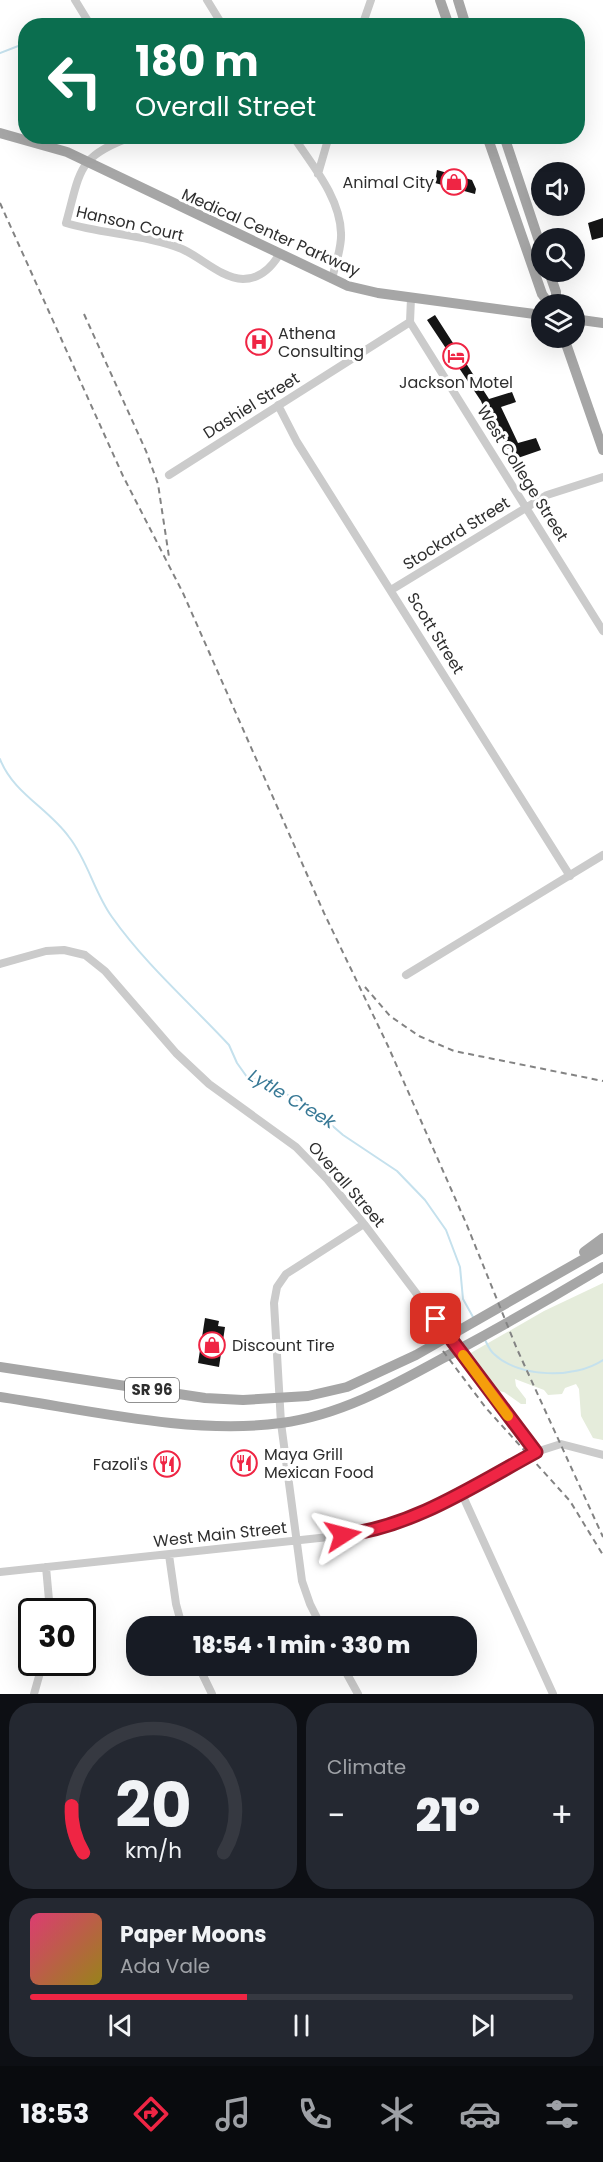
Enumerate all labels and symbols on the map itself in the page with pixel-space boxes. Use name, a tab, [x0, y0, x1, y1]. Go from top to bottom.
shop icon: Animal City	[439, 167, 469, 197]
place label: Animal City	[342, 171, 434, 194]
street label: Medical Center Parkway	[178, 183, 364, 282]
street label: Hanson Court	[74, 200, 186, 247]
place label: Athena Consulting	[278, 322, 364, 363]
hospital icon: Athena Consulting	[244, 327, 274, 357]
hotel icon: Jackson Motel	[441, 341, 471, 371]
street label: Dashiel Street	[199, 367, 304, 444]
place label: Jackson Motel	[399, 371, 513, 394]
street label: West College Street	[471, 401, 574, 546]
street label: Stockard Street	[398, 491, 514, 576]
street label: Scott Street	[401, 588, 470, 679]
water label: Lytle Creek	[244, 1063, 341, 1135]
street label: Overall Street	[303, 1136, 391, 1232]
pin	[410, 1293, 461, 1344]
shop icon: Discount Tire	[197, 1330, 227, 1360]
place label: Discount Tire	[232, 1334, 335, 1357]
road number: SR 96	[125, 1378, 179, 1402]
place label: Maya Grill Mexican Food	[264, 1443, 374, 1484]
restaurant icon: Maya Grill Mexican Food	[229, 1448, 259, 1478]
restaurant icon: Fazoli's	[152, 1449, 182, 1479]
place label: Fazoli's	[93, 1453, 148, 1476]
position arrow	[311, 1503, 375, 1567]
street label: West Main Street	[152, 1516, 288, 1553]
speed limit sign: 30	[18, 1598, 96, 1676]

